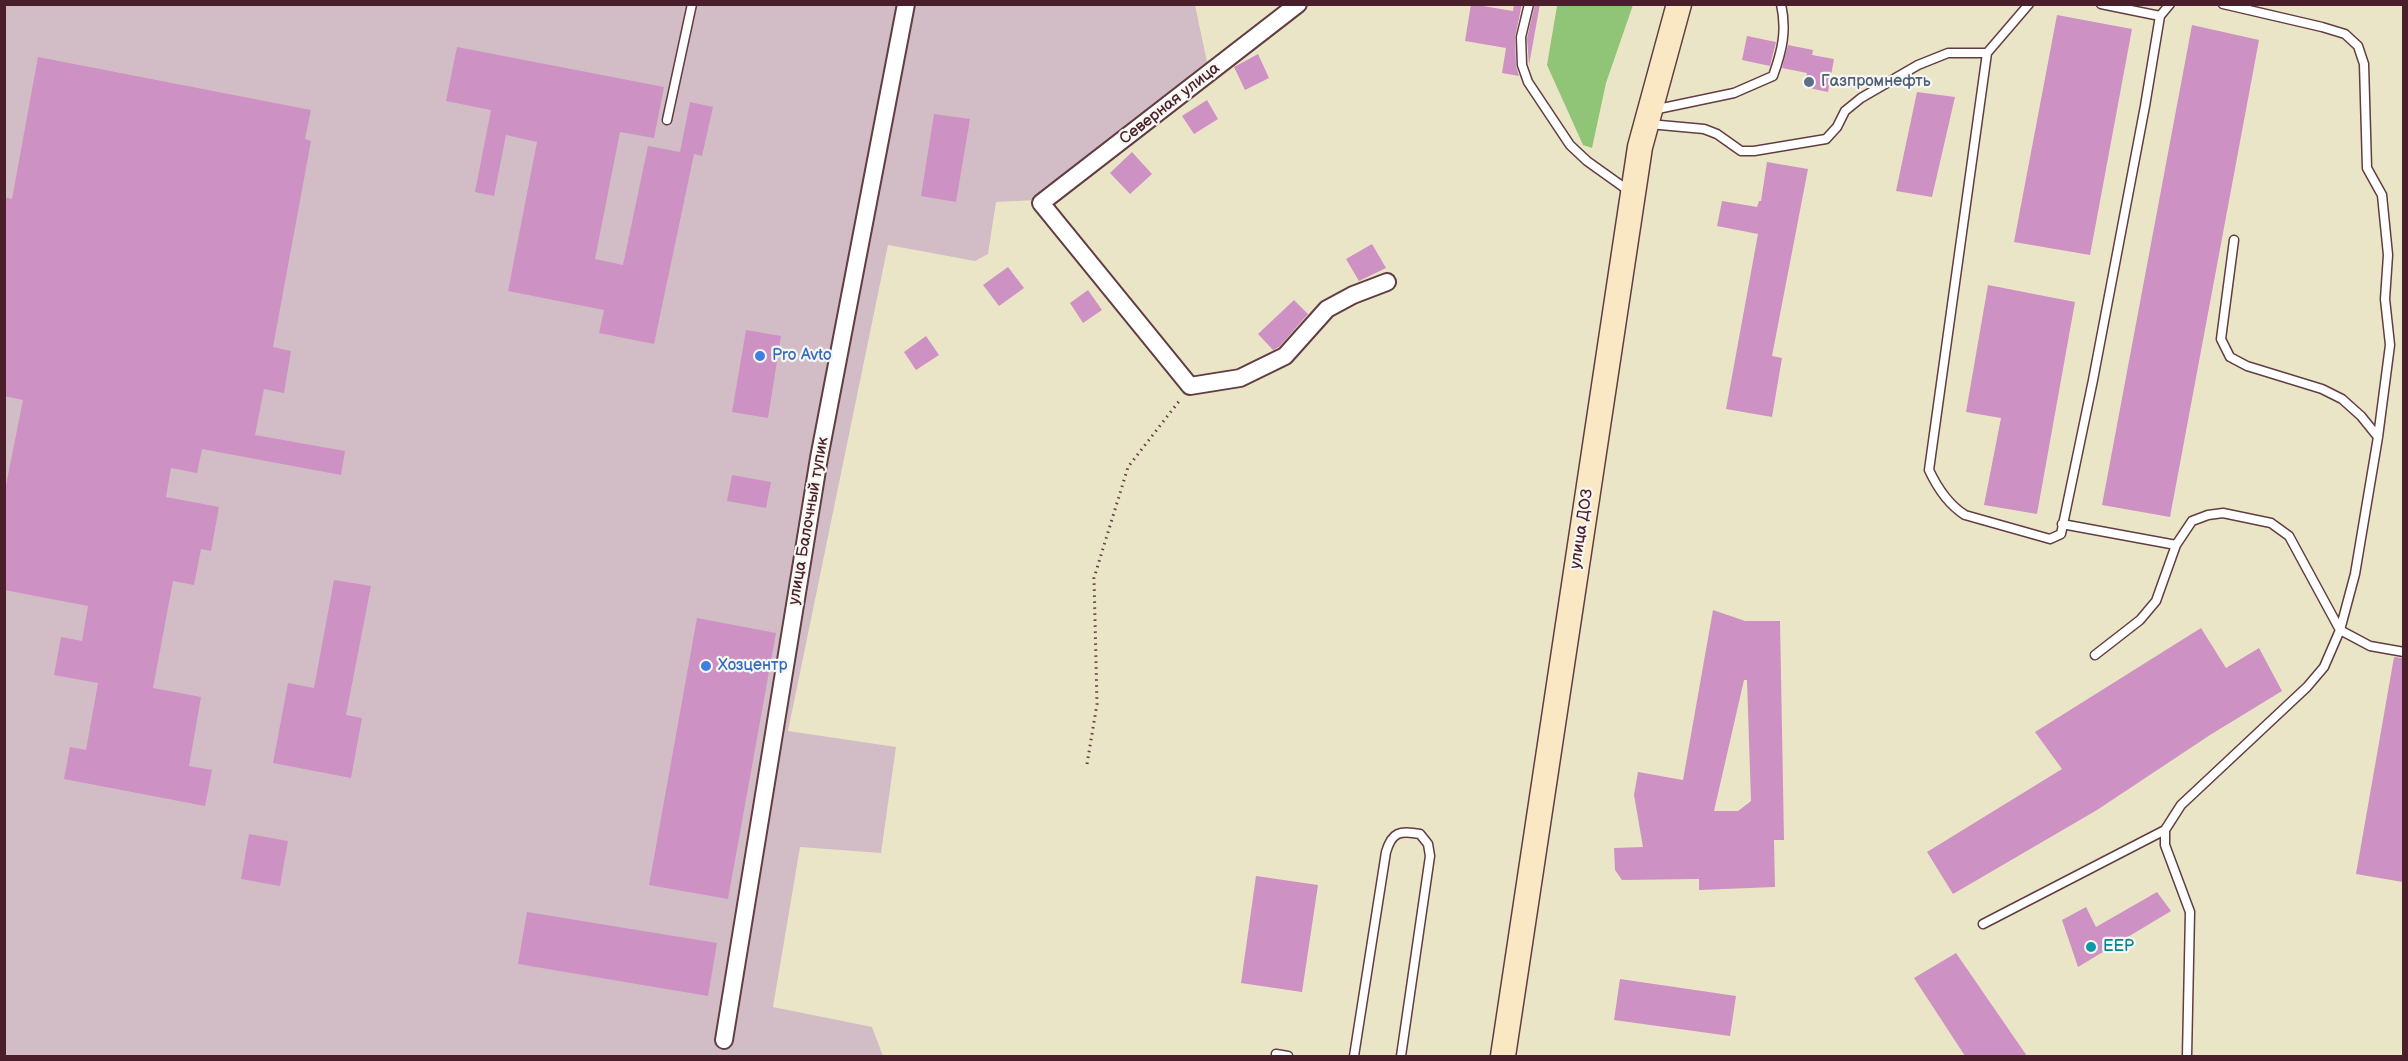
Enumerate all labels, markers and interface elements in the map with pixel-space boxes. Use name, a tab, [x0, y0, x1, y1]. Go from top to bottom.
street label: Северная улица	[1116, 59, 1224, 149]
place label: Газпромнефть	[1821, 72, 1931, 92]
marker: Газпромнефть	[1802, 75, 1816, 89]
place label: Pro Аvto	[772, 346, 832, 366]
marker: Pro Аvto	[753, 349, 767, 363]
street label: улица Балочный тупик	[785, 435, 833, 607]
street label: улица ДОЗ	[1566, 488, 1598, 570]
place label: Хозцентр	[718, 656, 787, 676]
marker: Хозцентр	[699, 659, 713, 673]
place label: EEP	[2103, 937, 2134, 957]
marker: EEP	[2084, 940, 2098, 954]

